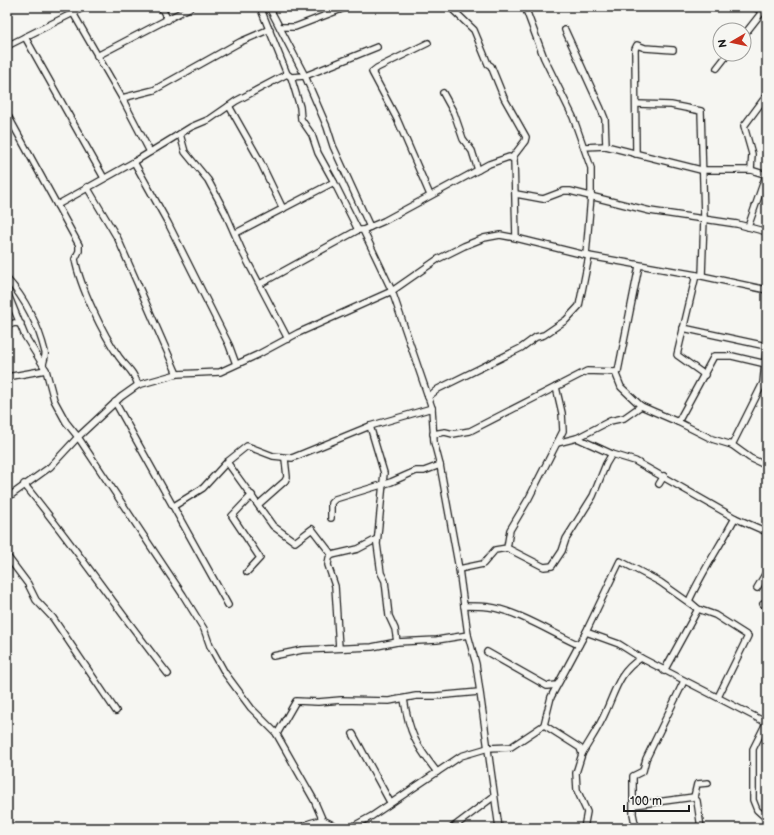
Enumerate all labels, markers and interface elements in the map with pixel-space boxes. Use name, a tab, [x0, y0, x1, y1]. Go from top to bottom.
north arrow	[712, 22, 752, 62]
text: N	[716, 38, 730, 49]
scale bar	[624, 787, 689, 813]
text: 100 m	[630, 794, 662, 809]

